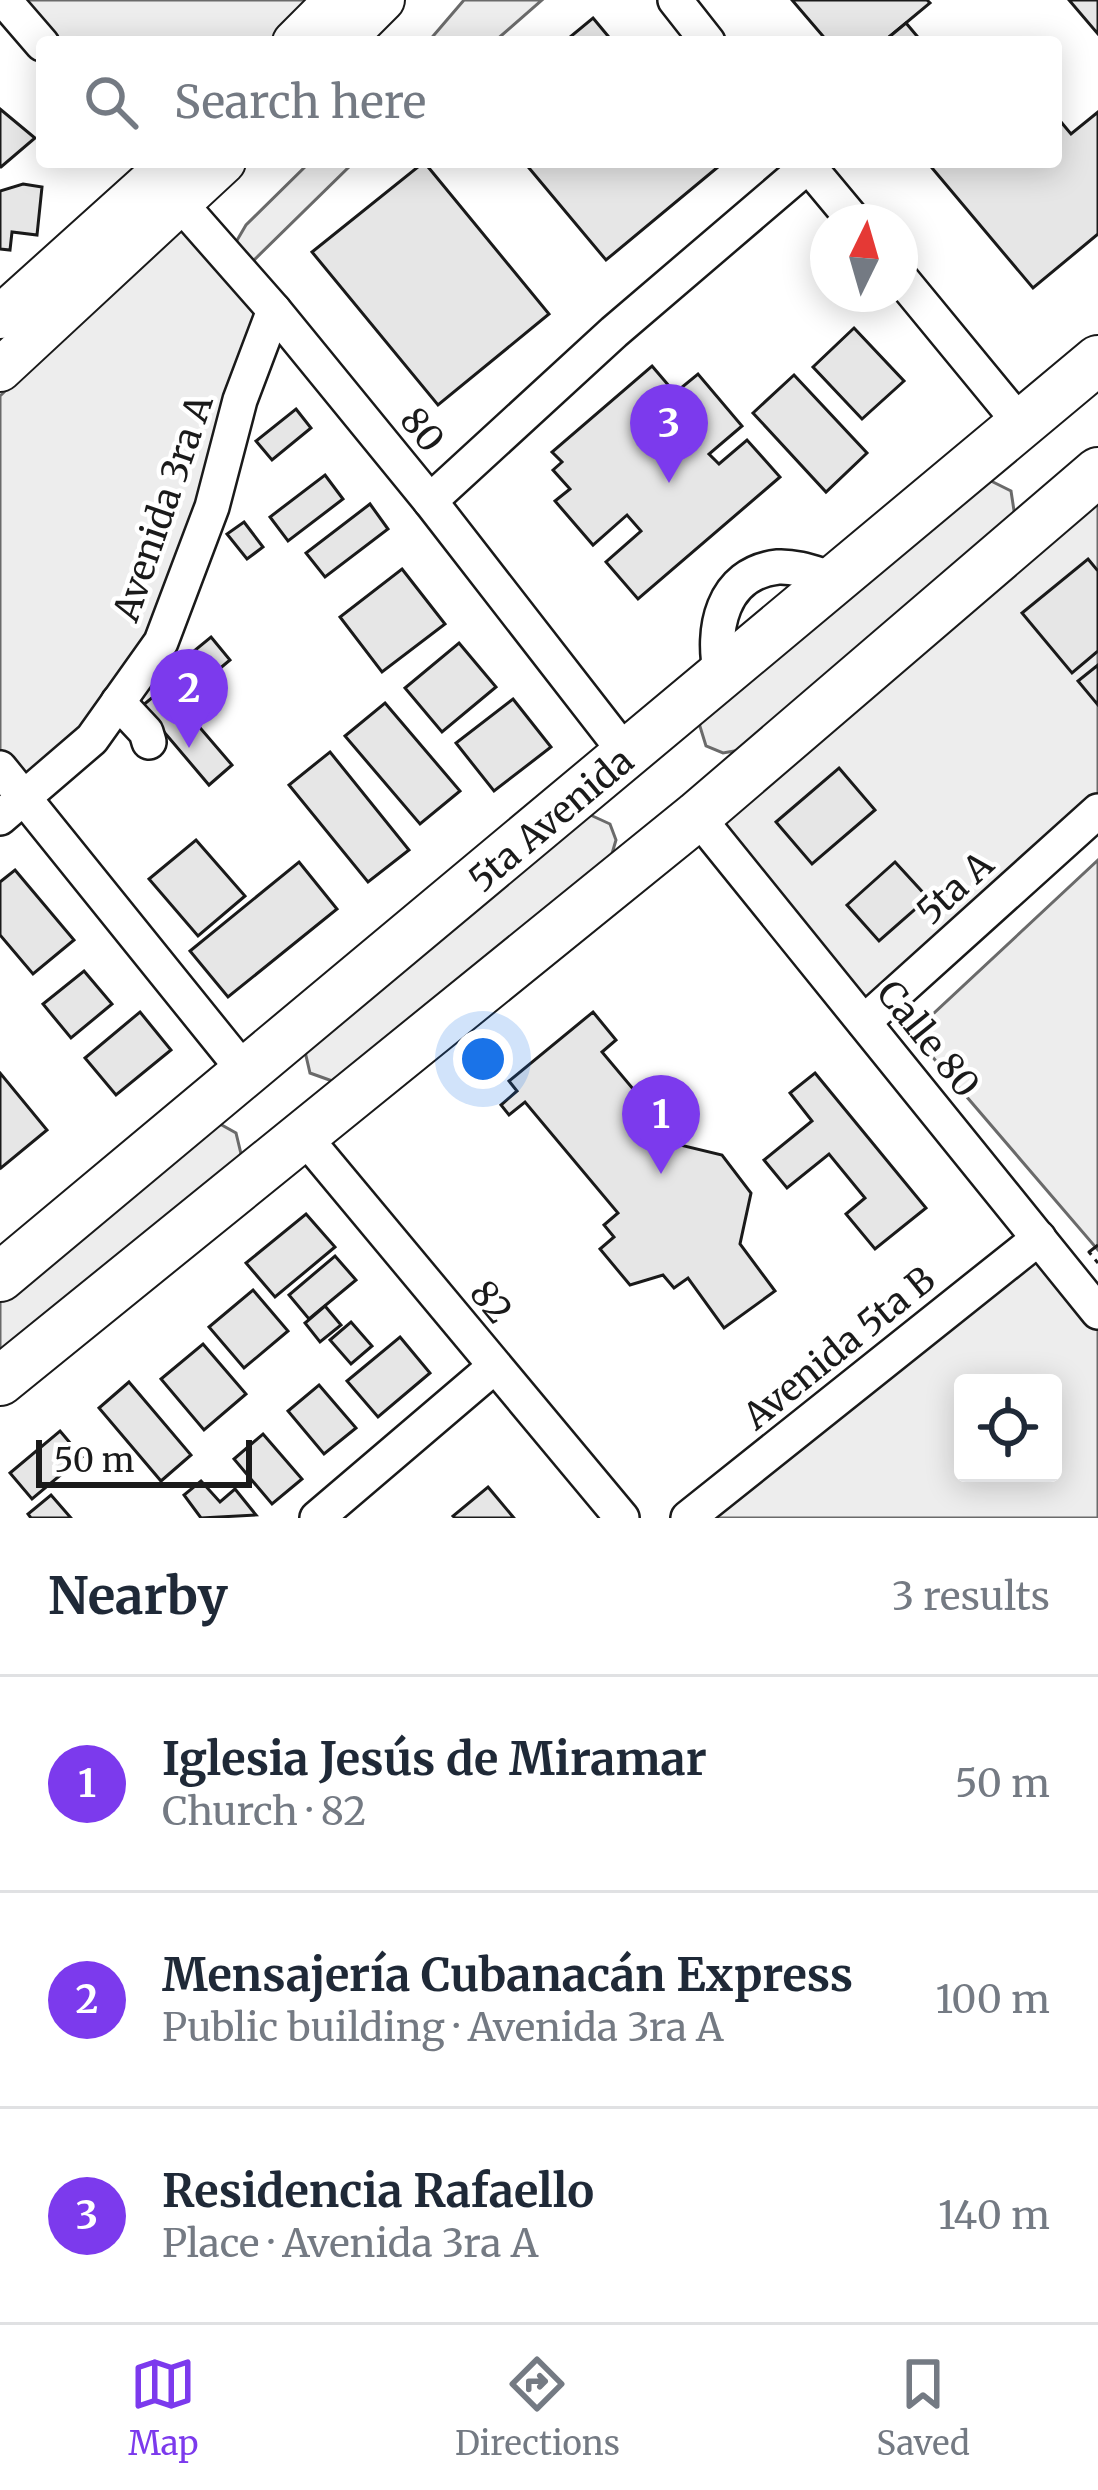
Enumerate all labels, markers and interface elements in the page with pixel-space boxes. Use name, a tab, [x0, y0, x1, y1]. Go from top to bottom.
search box	[36, 36, 1062, 168]
icon: search	[78, 69, 144, 135]
text: Search here	[174, 74, 426, 130]
north arrow	[810, 204, 918, 312]
pin: 3	[630, 384, 708, 483]
street label: Avenida 3ra A	[103, 388, 223, 628]
street label: 80	[390, 399, 454, 461]
pin: 2	[150, 649, 228, 748]
street label: 5ta Avenida	[460, 738, 642, 902]
street label: 5ta A	[907, 842, 1003, 934]
street label: Calle 80	[867, 971, 989, 1107]
your location	[453, 1029, 513, 1089]
pin: 1	[622, 1075, 700, 1174]
street label: Avenida 5ta B	[733, 1257, 944, 1440]
street label: 82	[460, 1271, 522, 1333]
map controls	[954, 1374, 1062, 1482]
button: locate	[954, 1374, 1062, 1482]
scale bar	[36, 1434, 252, 1487]
text: 50 m	[54, 1440, 135, 1481]
text: Nearby	[48, 1564, 228, 1628]
text: 3 results	[892, 1572, 1050, 1621]
text: Iglesia Jesús de Miramar	[162, 1731, 707, 1787]
text: 1	[78, 1759, 96, 1808]
text: 50 m	[955, 1759, 1050, 1808]
text: Church · 82	[162, 1787, 366, 1836]
text: Mensajería Cubanacán Express	[162, 1947, 853, 2003]
text: 2	[76, 1975, 98, 2024]
text: 100 m	[935, 1975, 1050, 2024]
text: Public building · Avenida 3ra A	[162, 2003, 724, 2052]
text: Residencia Rafaello	[162, 2163, 594, 2219]
text: 3	[76, 2191, 98, 2240]
text: 140 m	[938, 2191, 1050, 2240]
text: Place · Avenida 3ra A	[162, 2219, 538, 2268]
tab: Map	[128, 2351, 199, 2464]
tab: Directions	[455, 2351, 620, 2464]
tab: Saved	[876, 2351, 970, 2464]

